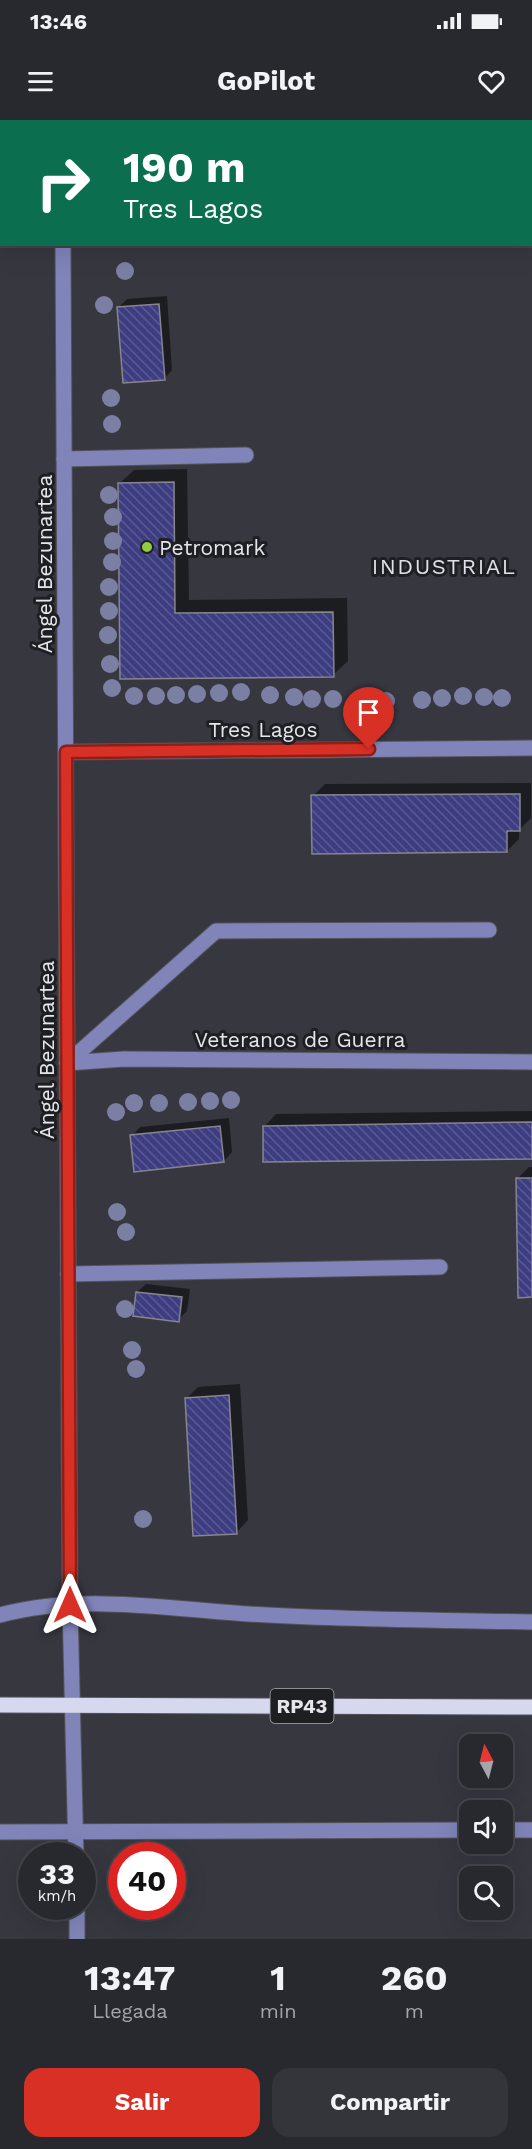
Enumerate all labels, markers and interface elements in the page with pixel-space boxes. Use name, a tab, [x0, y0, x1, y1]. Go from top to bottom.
text: 13:46	[30, 9, 87, 34]
icon: menu	[24, 65, 57, 98]
text: GoPilot	[217, 65, 315, 97]
icon: heart	[475, 65, 508, 98]
text: 190 m	[123, 143, 246, 192]
icon: right	[24, 144, 102, 222]
text: Tres Lagos	[123, 193, 263, 225]
street label: Ángel Bezunartea	[32, 475, 57, 653]
place label: Petromark	[159, 535, 266, 560]
marker: Petromark	[140, 540, 154, 554]
district label: INDUSTRIAL	[372, 554, 516, 579]
pin	[343, 687, 394, 749]
icon: arrive	[352, 696, 385, 729]
street label: Tres Lagos	[208, 717, 318, 742]
street label: Ángel Bezunartea	[34, 961, 59, 1139]
street label: Veteranos de Guerra	[195, 1027, 406, 1052]
position arrow	[38, 1573, 102, 1637]
road number: RP43	[270, 1689, 334, 1723]
north arrow	[459, 1734, 513, 1788]
map controls	[459, 1734, 513, 1920]
button: sound	[459, 1800, 513, 1854]
speed limit sign: 40	[108, 1842, 186, 1920]
text: 33	[39, 1856, 75, 1891]
button: search	[459, 1866, 513, 1920]
text: km/h	[38, 1887, 76, 1905]
text: 13:47	[84, 1957, 175, 1999]
text: 1	[270, 1957, 286, 1999]
text: 260	[381, 1957, 448, 1999]
text: Llegada	[92, 1999, 168, 2023]
text: min	[260, 1999, 297, 2023]
text: m	[405, 1999, 424, 2023]
button: Salir	[24, 2068, 260, 2137]
button: Compartir	[272, 2068, 508, 2137]

